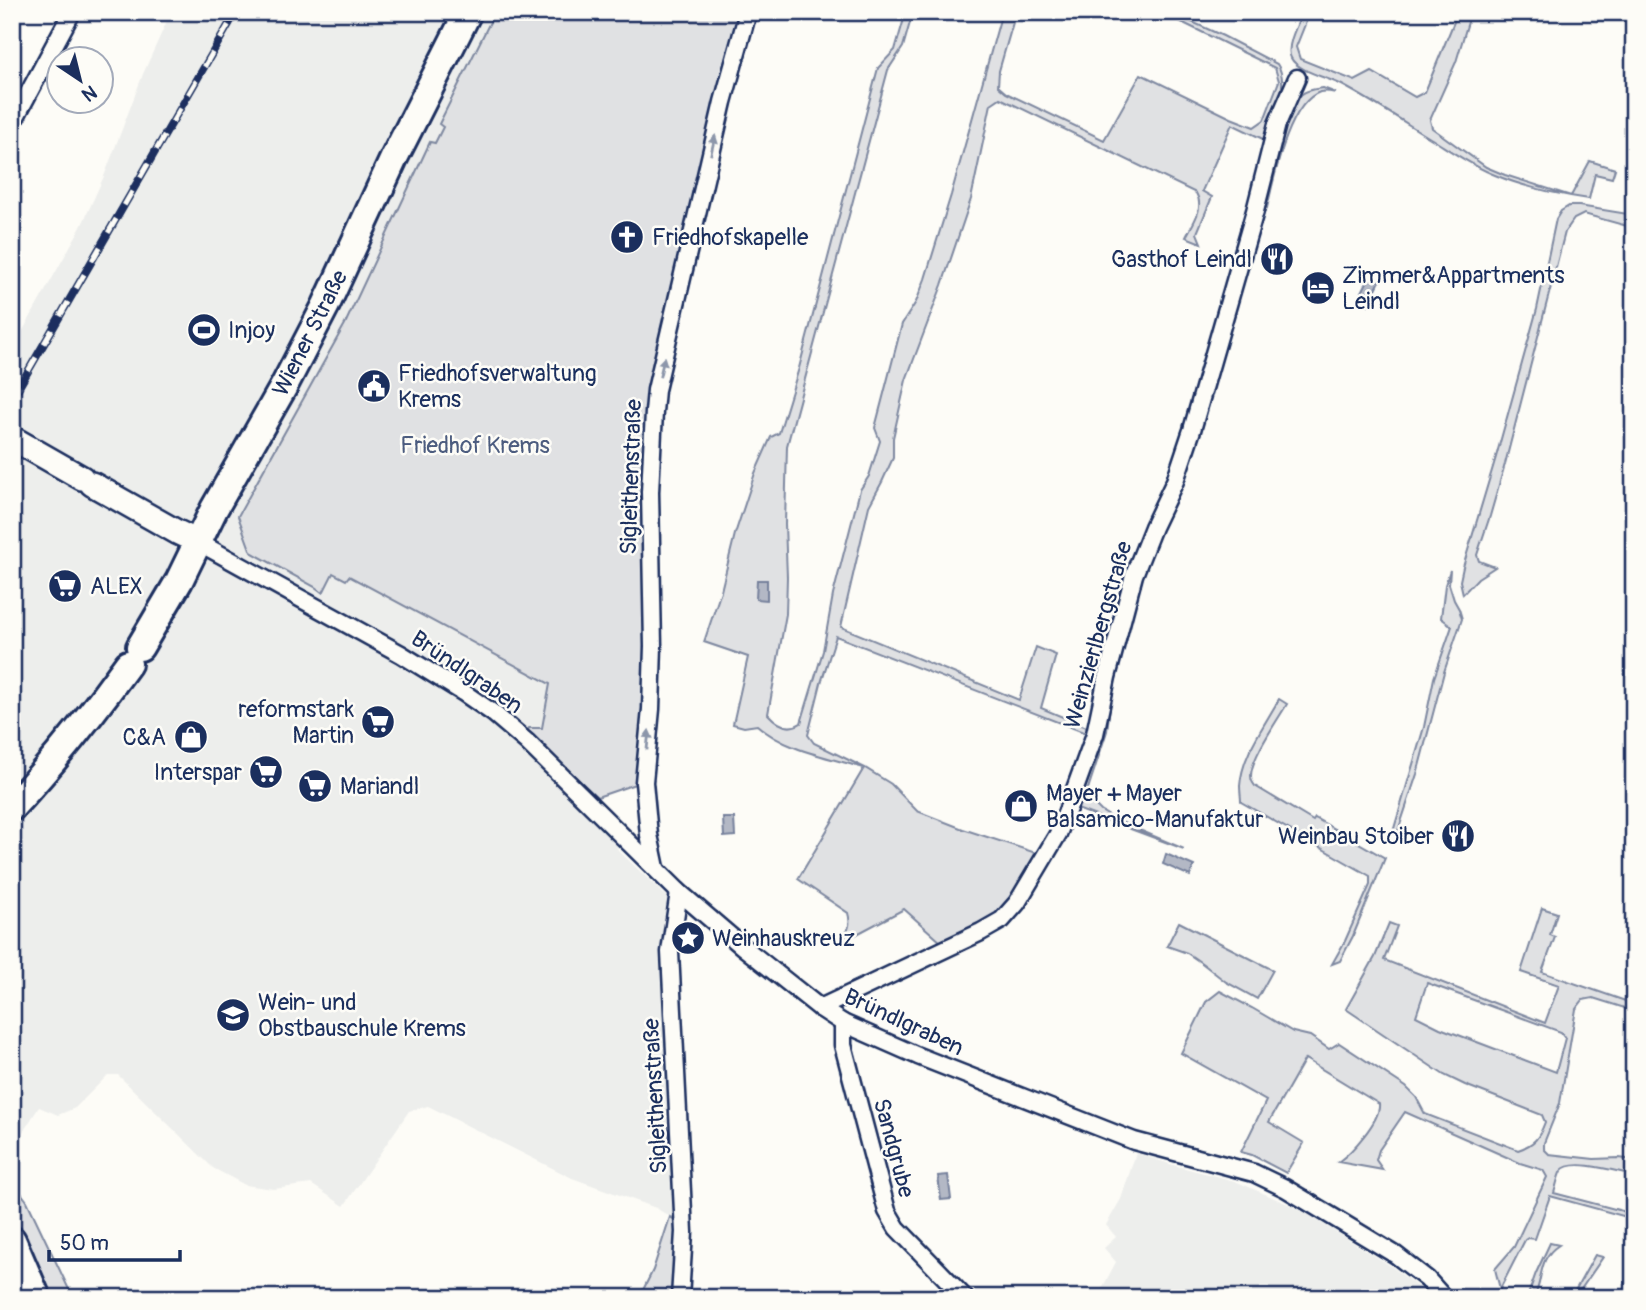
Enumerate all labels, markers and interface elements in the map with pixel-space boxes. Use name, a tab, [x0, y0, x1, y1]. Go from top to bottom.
north arrow	[46, 46, 116, 116]
text: N	[77, 80, 101, 107]
one-way arrow	[708, 134, 719, 156]
church icon: Friedhofskapelle	[608, 218, 646, 256]
place label: Friedhofskapelle	[652, 223, 809, 252]
restaurant icon: Gasthof Leindl	[1258, 240, 1296, 278]
place label: Gasthof Leindl	[1111, 245, 1252, 274]
place label: Zimmer&Appartments Leindl	[1342, 261, 1564, 316]
street label: Wiener Straße	[266, 265, 354, 401]
hotel icon: Zimmer&Appartments Leindl	[1299, 269, 1337, 307]
sports icon: Injoy	[185, 311, 223, 349]
place label: Injoy	[228, 316, 275, 345]
one-way arrow	[657, 356, 668, 378]
place label: Friedhofsverwaltung Krems	[398, 359, 597, 414]
public building icon: Friedhofsverwaltung Krems	[355, 367, 393, 405]
street label: Sigleithenstraße	[614, 398, 648, 555]
park label: Friedhof Krems	[400, 431, 550, 460]
street label: Weinzierlbergstraße	[1057, 537, 1139, 732]
supermarket icon: ALEX	[46, 567, 84, 605]
place label: ALEX	[90, 572, 143, 601]
street label: Bründlgraben	[406, 624, 528, 720]
place label: reformstark Martin	[238, 695, 354, 750]
supermarket icon: reformstark Martin	[359, 703, 397, 741]
shop icon: C&A	[172, 718, 210, 756]
place label: C&A	[122, 723, 166, 752]
one-way arrow	[643, 729, 654, 751]
supermarket icon: Interspar	[247, 753, 285, 791]
place label: Interspar	[154, 758, 242, 787]
supermarket icon: Mariandl	[296, 767, 334, 805]
place label: Mariandl	[340, 772, 419, 801]
place label: Mayer + Mayer Balsamico-Manufaktur	[1046, 779, 1263, 834]
shop icon: Mayer + Mayer Balsamico-Manufaktur	[1002, 787, 1040, 825]
restaurant icon: Weinbau Stoiber	[1439, 817, 1477, 855]
place label: Weinbau Stoiber	[1278, 822, 1434, 851]
place icon: Weinhauskreuz	[669, 919, 707, 957]
place label: Weinhauskreuz	[712, 924, 855, 953]
street label: Bründlgraben	[840, 982, 968, 1062]
place label: Wein- und Obstbauschule Krems	[258, 988, 466, 1043]
school or university icon: Wein- und Obstbauschule Krems	[214, 996, 252, 1034]
street label: Sigleithenstraße	[636, 1017, 674, 1175]
street label: Sandgrube	[867, 1095, 921, 1201]
scale bar	[49, 1219, 180, 1263]
text: 50 m	[60, 1230, 109, 1257]

